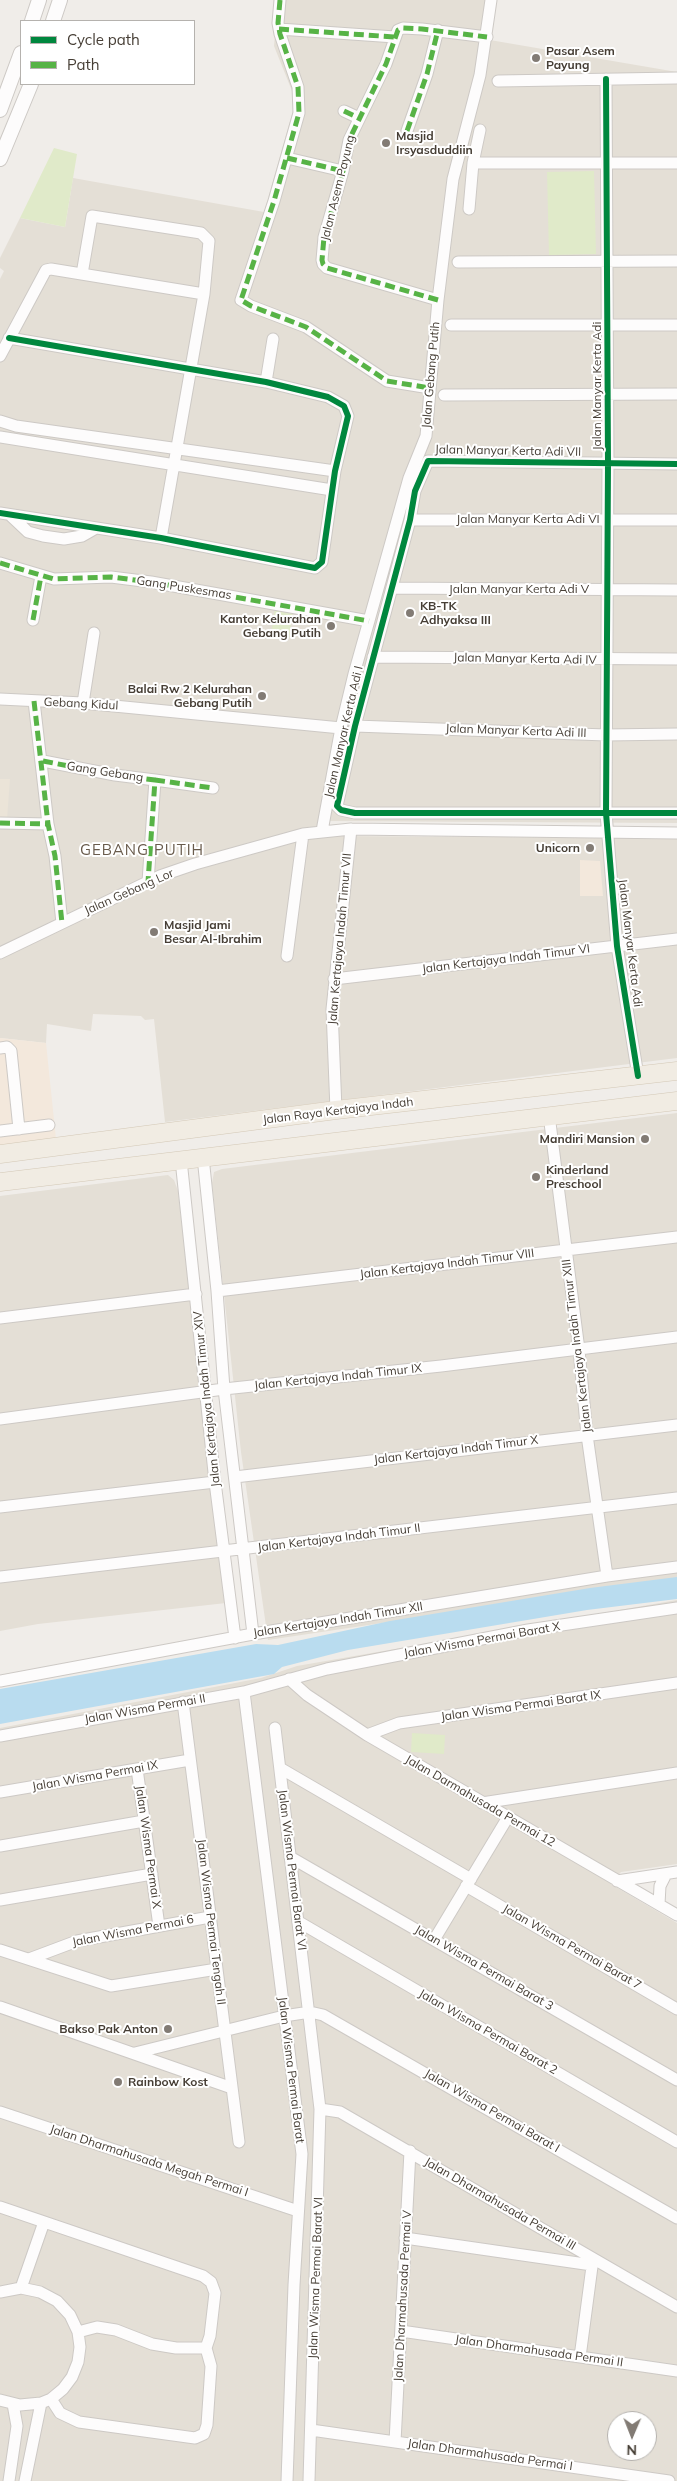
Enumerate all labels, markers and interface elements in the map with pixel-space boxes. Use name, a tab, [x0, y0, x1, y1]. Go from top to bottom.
legend	[20, 20, 195, 85]
text: Cycle path	[67, 30, 140, 49]
place label: Pasar Asem Payung	[546, 44, 615, 72]
marker: Pasar Asem Payung	[530, 52, 542, 64]
text: Path	[67, 55, 99, 74]
place label: Masjid Irsyasduddiin	[396, 129, 473, 157]
street label: Jalan Asem Payung	[318, 134, 358, 242]
marker: Masjid Irsyasduddiin	[380, 137, 392, 149]
street label: Jalan Gebang Putih	[419, 321, 443, 429]
street label: Jalan Manyar Kerta Adi	[590, 322, 604, 450]
street label: Jalan Manyar Kerta Adi VII	[435, 443, 581, 459]
street label: Jalan Manyar Kerta Adi VI	[456, 512, 600, 526]
street label: Gang Puskesmas	[135, 573, 233, 603]
street label: Jalan Manyar Kerta Adi V	[449, 582, 589, 596]
place label: KB-TK Adhyaksa III	[420, 599, 491, 627]
marker: KB-TK Adhyaksa III	[404, 607, 416, 619]
place label: Kantor Kelurahan Gebang Putih	[220, 612, 321, 640]
marker: Kantor Kelurahan Gebang Putih	[325, 620, 337, 632]
street label: Jalan Manyar Kerta Adi IV	[453, 651, 597, 667]
street label: Jalan Manyar Kerta Adi I	[322, 665, 366, 799]
place label: Balai Rw 2 Kelurahan Gebang Putih	[128, 682, 252, 710]
marker: Balai Rw 2 Kelurahan Gebang Putih	[256, 690, 268, 702]
street label: Gebang Kidul	[43, 695, 119, 713]
street label: Jalan Manyar Kerta Adi III	[445, 721, 587, 741]
street label: Gang Gebang	[66, 759, 144, 785]
district label: GEBANG PUTIH	[78, 841, 206, 859]
place label: Unicorn	[536, 841, 580, 855]
marker: Unicorn	[584, 842, 596, 854]
street label: Jalan Kertajaya Indah Timur VII	[325, 853, 355, 1025]
street label: Jalan Gebang Lor	[82, 866, 176, 918]
street label: Jalan Manyar Kerta Adi	[615, 878, 645, 1008]
place label: Masjid Jami Besar Al-Ibrahim	[164, 918, 262, 946]
marker: Masjid Jami Besar Al-Ibrahim	[148, 926, 160, 938]
street label: Jalan Kertajaya Indah Timur VI	[421, 942, 591, 976]
street label: Jalan Raya Kertajaya Indah	[262, 1095, 414, 1127]
place label: Mandiri Mansion	[540, 1132, 635, 1146]
marker: Mandiri Mansion	[639, 1133, 651, 1145]
place label: Kinderland Preschool	[546, 1163, 608, 1191]
marker: Kinderland Preschool	[530, 1171, 542, 1183]
street label: Jalan Kertajaya Indah Timur VIII	[359, 1246, 535, 1282]
street label: Jalan Kertajaya Indah Timur XIII	[559, 1258, 595, 1434]
street label: Jalan Kertajaya Indah Timur XIV	[191, 1310, 223, 1488]
street label: Jalan Kertajaya Indah Timur IX	[253, 1361, 423, 1393]
street label: Jalan Kertajaya Indah Timur X	[373, 1433, 539, 1467]
street label: Jalan Kertajaya Indah Timur II	[257, 1521, 421, 1555]
street label: Jalan Kertajaya Indah Timur XII	[252, 1599, 424, 1641]
street label: Jalan Wisma Permai Barat X	[403, 1619, 561, 1661]
street label: Jalan Wisma Permai Barat IX	[440, 1688, 602, 1724]
street label: Jalan Wisma Permai II	[83, 1691, 207, 1727]
street label: Jalan Darmahusada Permai 12	[402, 1752, 558, 1850]
street label: Jalan Wisma Permai IX	[31, 1758, 159, 1794]
street label: Jalan Wisma Permai X	[132, 1784, 164, 1910]
street label: Jalan Wisma Permai Barat VI	[275, 1789, 309, 1951]
street label: Jalan Wisma Permai Tengah II	[194, 1838, 228, 2006]
street label: Jalan Wisma Permai Barat 7	[500, 1901, 644, 1993]
street label: Jalan Wisma Permai 6	[71, 1912, 195, 1950]
street label: Jalan Wisma Permai Barat 3	[412, 1922, 556, 2014]
street label: Jalan Wisma Permai Barat 2	[416, 1986, 560, 2078]
street label: Jalan Wisma Permai Barat	[275, 1996, 307, 2144]
place label: Bakso Pak Anton	[59, 2022, 158, 2036]
marker: Bakso Pak Anton	[162, 2023, 174, 2035]
street label: Jalan Wisma Permai Barat I	[422, 2066, 562, 2156]
place label: Rainbow Kost	[128, 2075, 208, 2089]
marker: Rainbow Kost	[112, 2076, 124, 2088]
street label: Jalan Dharmahusada Megah Permai I	[48, 2122, 250, 2200]
street label: Jalan Dharmahusada Permai III	[422, 2155, 578, 2253]
street label: Jalan Wisma Permai Barat VI	[306, 2197, 326, 2359]
street label: Jalan Dharmahusada Permai V	[391, 2210, 415, 2382]
street label: Jalan Dharmahusada Permai II	[454, 2332, 624, 2370]
north arrow	[607, 2411, 657, 2461]
street label: Jalan Dharmahusada Permai I	[407, 2436, 573, 2474]
text: N	[626, 2441, 637, 2459]

